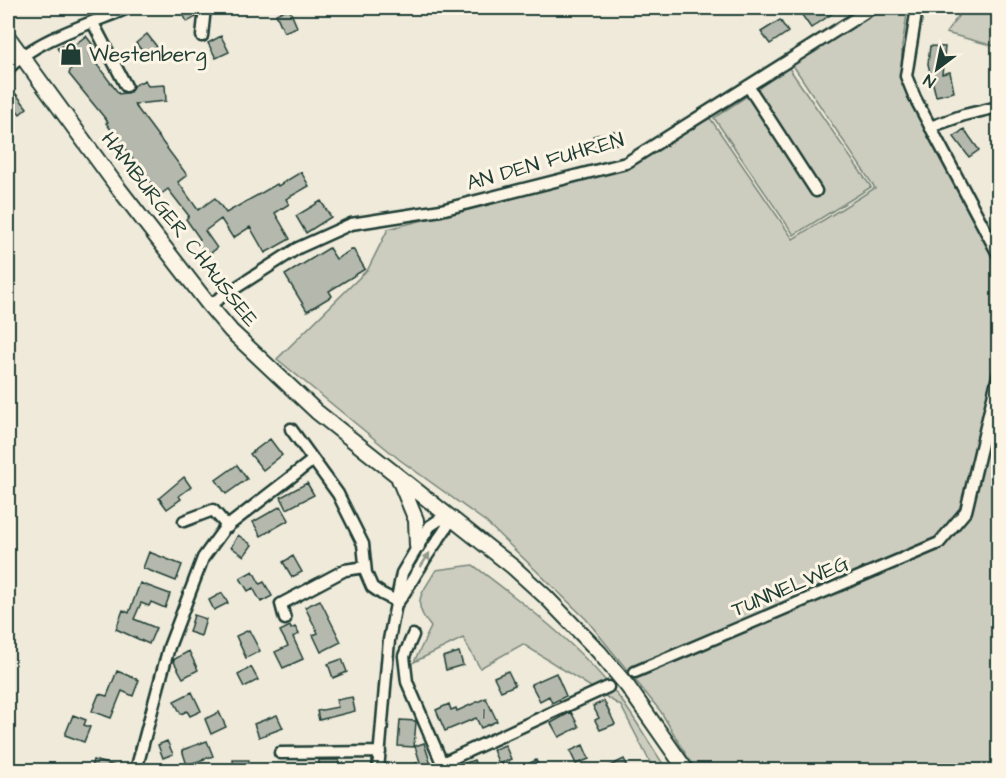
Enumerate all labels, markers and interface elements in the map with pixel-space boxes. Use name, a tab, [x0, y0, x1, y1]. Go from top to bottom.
north arrow	[907, 39, 967, 99]
place label: Westenberg	[89, 40, 207, 71]
shop icon: Westenberg	[58, 41, 84, 67]
text: N	[919, 69, 940, 93]
street label: AN DEN FUHREN	[463, 125, 627, 198]
street label: HAMBURGER CHAUSSEE	[94, 126, 265, 333]
street label: TUNNELWEG	[727, 549, 854, 624]
one-way arrow	[419, 552, 430, 568]
house number: 1	[483, 701, 485, 726]

